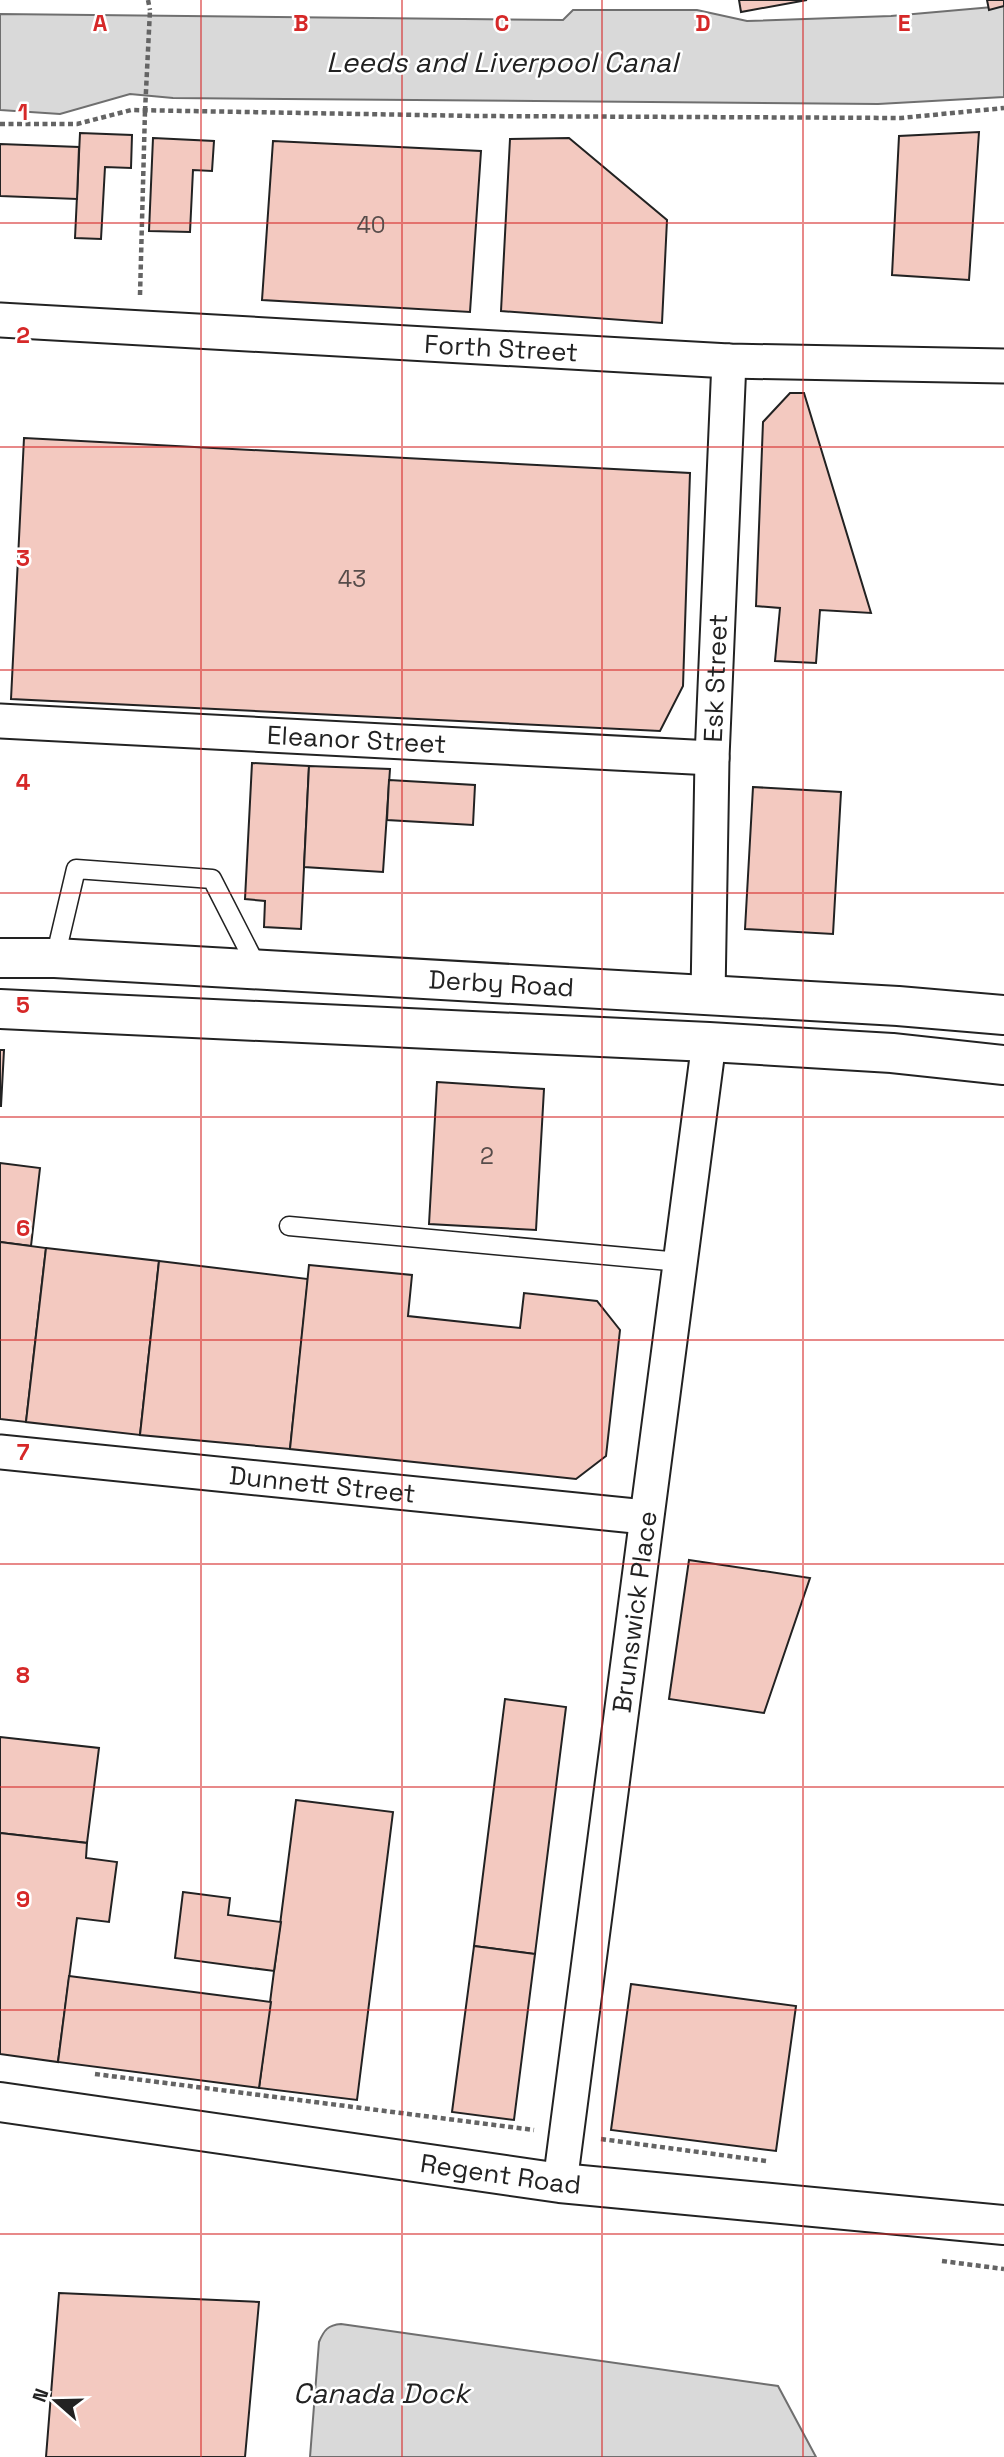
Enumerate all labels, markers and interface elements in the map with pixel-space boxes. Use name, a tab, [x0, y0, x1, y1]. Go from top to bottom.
text: A	[93, 8, 108, 38]
text: B	[293, 8, 309, 38]
text: C	[495, 8, 509, 38]
text: D	[695, 8, 711, 38]
text: E	[898, 8, 910, 38]
water label: Leeds and Liverpool Canal	[326, 44, 681, 80]
text: 1	[18, 97, 28, 127]
house number: 40	[356, 210, 386, 240]
text: 2	[16, 320, 30, 350]
street label: Forth Street	[423, 327, 579, 369]
text: 3	[16, 543, 30, 573]
house number: 43	[338, 564, 366, 594]
street label: Esk Street	[696, 613, 735, 743]
street label: Eleanor Street	[266, 718, 447, 761]
text: 4	[16, 767, 31, 797]
street label: Derby Road	[428, 962, 575, 1005]
text: 5	[16, 990, 30, 1020]
house number: 2	[480, 1141, 494, 1171]
text: 6	[16, 1213, 30, 1243]
text: 7	[17, 1437, 30, 1467]
street label: Dunnett Street	[228, 1458, 417, 1511]
street label: Brunswick Place	[605, 1509, 665, 1715]
text: 8	[16, 1660, 30, 1690]
text: 9	[16, 1884, 30, 1914]
street label: Regent Road	[418, 2146, 583, 2202]
north arrow	[21, 2366, 91, 2436]
water label: Canada Dock	[293, 2375, 472, 2411]
text: N	[27, 2385, 54, 2406]

